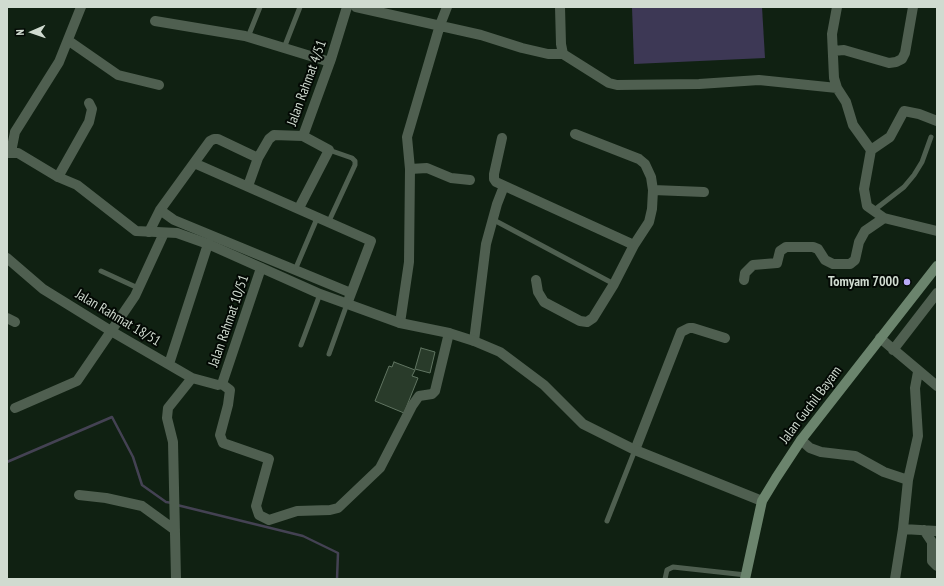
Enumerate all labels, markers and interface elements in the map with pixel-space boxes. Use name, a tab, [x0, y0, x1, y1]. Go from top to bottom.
north arrow	[12, 12, 52, 52]
text: N	[13, 29, 27, 36]
street label: Jalan Rahmat 4/51	[284, 38, 330, 128]
street label: Jalan Rahmat 10/51	[205, 273, 253, 369]
place label: Tomyam 7000	[828, 274, 899, 290]
marker: Tomyam 7000	[902, 277, 912, 287]
street label: Jalan Rahmat 18/51	[72, 286, 164, 350]
street label: Jalan Guchil Bayam	[776, 363, 846, 447]

